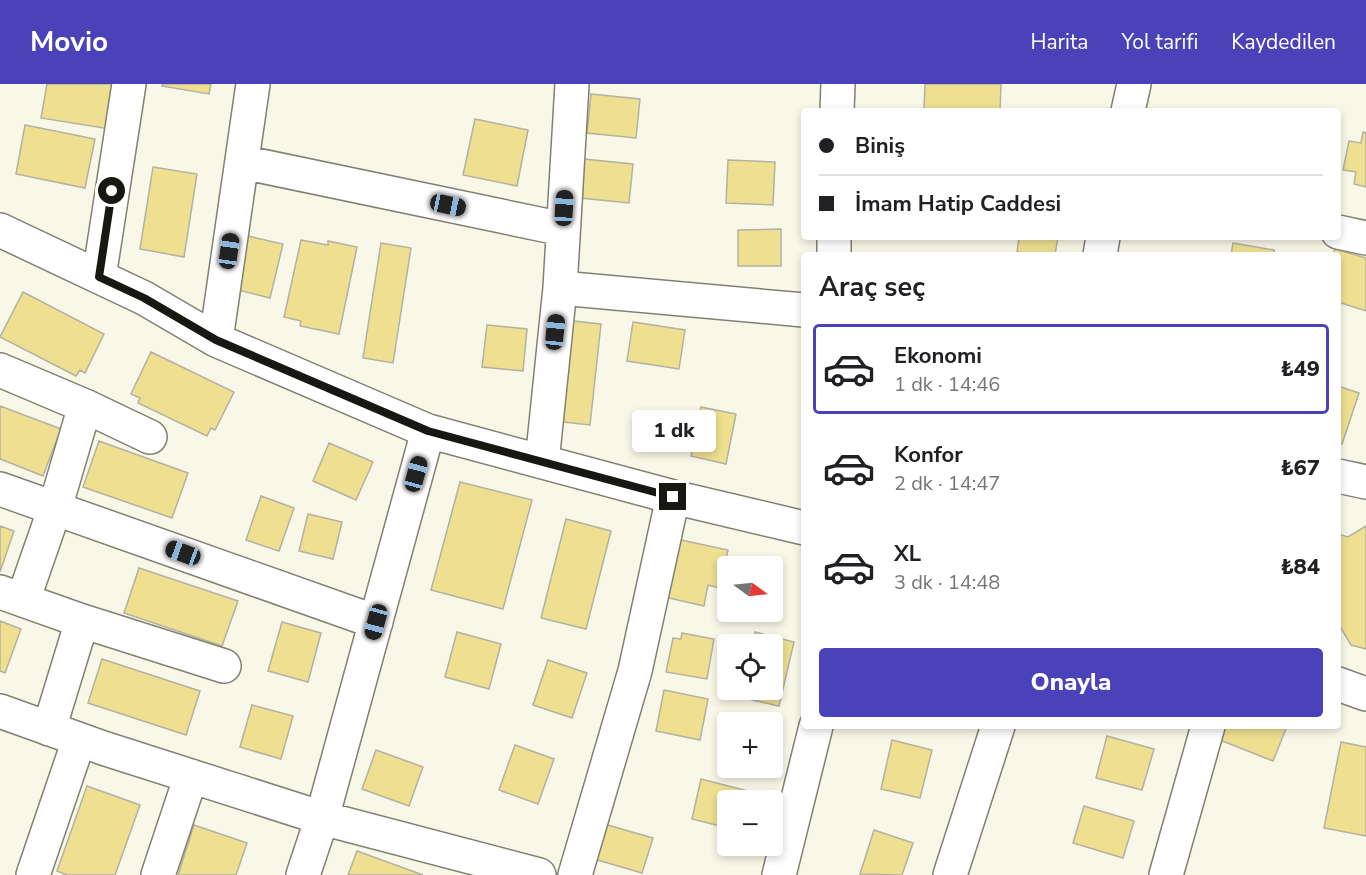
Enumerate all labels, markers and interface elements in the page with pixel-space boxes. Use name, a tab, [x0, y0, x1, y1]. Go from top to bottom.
text: Movio	[30, 23, 108, 61]
text: Harita	[1030, 28, 1088, 56]
text: Yol tarifi	[1121, 28, 1198, 56]
text: Kaydedilen	[1231, 28, 1336, 56]
text: Biniş	[855, 131, 905, 161]
route start	[98, 177, 125, 204]
text: İmam Hatip Caddesi	[855, 189, 1061, 219]
car	[554, 190, 574, 226]
car	[429, 192, 467, 218]
car	[218, 232, 240, 270]
text: Araç seç	[819, 269, 925, 306]
car	[544, 313, 566, 351]
text: Ekonomi	[894, 341, 982, 371]
icon: car	[822, 342, 876, 396]
text: ₺49	[1280, 354, 1320, 384]
text: 1 dk · 14:46	[894, 371, 1000, 398]
callout: 1 dk	[631, 410, 715, 452]
text: 1 dk	[654, 417, 694, 444]
text: Konfor	[894, 440, 963, 470]
icon: car	[822, 441, 876, 495]
text: ₺67	[1280, 453, 1320, 483]
car	[403, 454, 429, 494]
text: 2 dk · 14:47	[894, 470, 1000, 497]
route end	[659, 483, 686, 510]
car	[163, 538, 203, 568]
text: XL	[894, 539, 921, 569]
icon: car	[822, 540, 876, 594]
text: ₺84	[1280, 552, 1320, 582]
north arrow	[717, 556, 783, 622]
map controls	[717, 556, 783, 856]
text: 3 dk · 14:48	[894, 569, 1000, 596]
car	[363, 602, 389, 642]
button: locate	[717, 634, 783, 700]
button: Onayla	[819, 648, 1323, 717]
button: +	[717, 712, 783, 778]
button: −	[717, 790, 783, 856]

